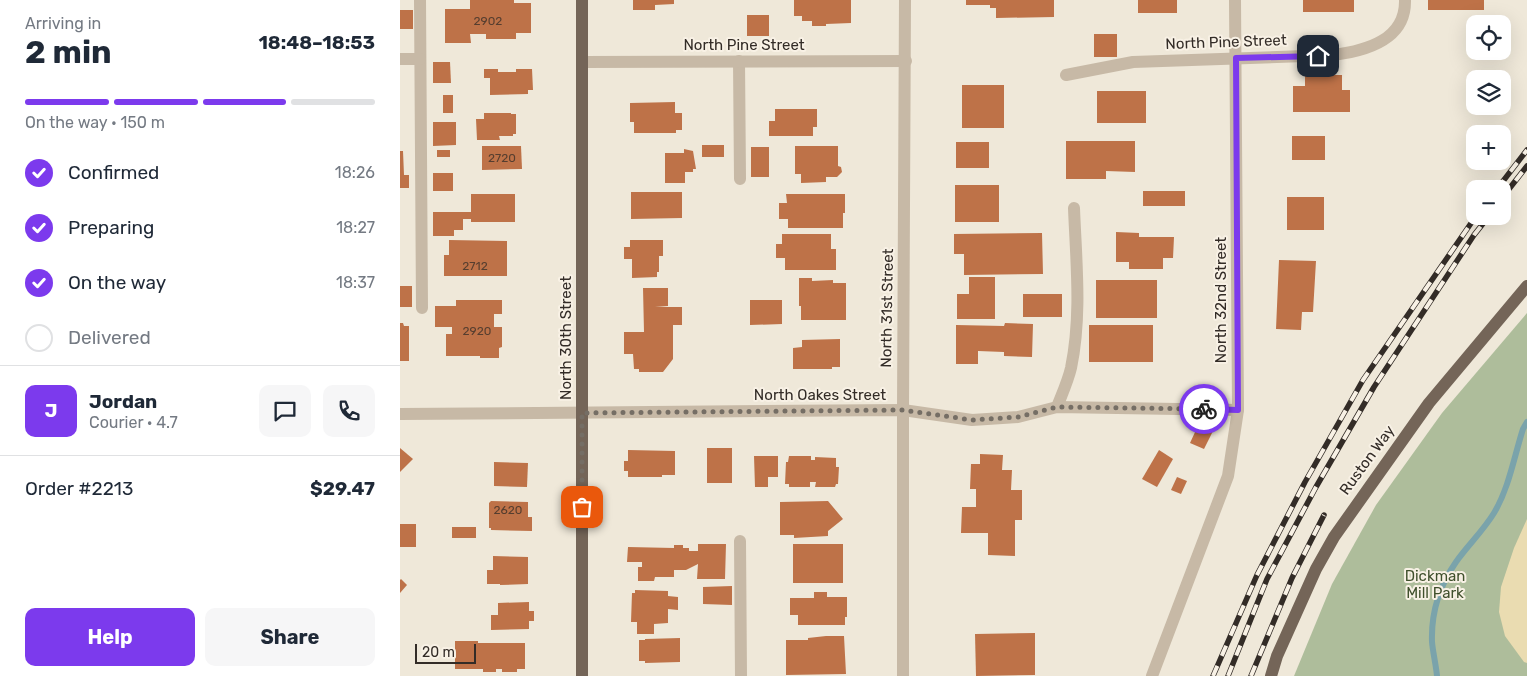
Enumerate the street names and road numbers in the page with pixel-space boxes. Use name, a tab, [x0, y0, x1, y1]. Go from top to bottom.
street label: North Pine Street	[1165, 31, 1287, 53]
street label: North Pine Street	[683, 36, 805, 54]
street label: North 32nd Street	[1212, 237, 1230, 363]
street label: North 31st Street	[877, 248, 897, 368]
street label: North 30th Street	[557, 276, 575, 400]
street label: North Oakes Street	[754, 386, 886, 404]
street label: Ruston Way	[1336, 422, 1398, 498]

